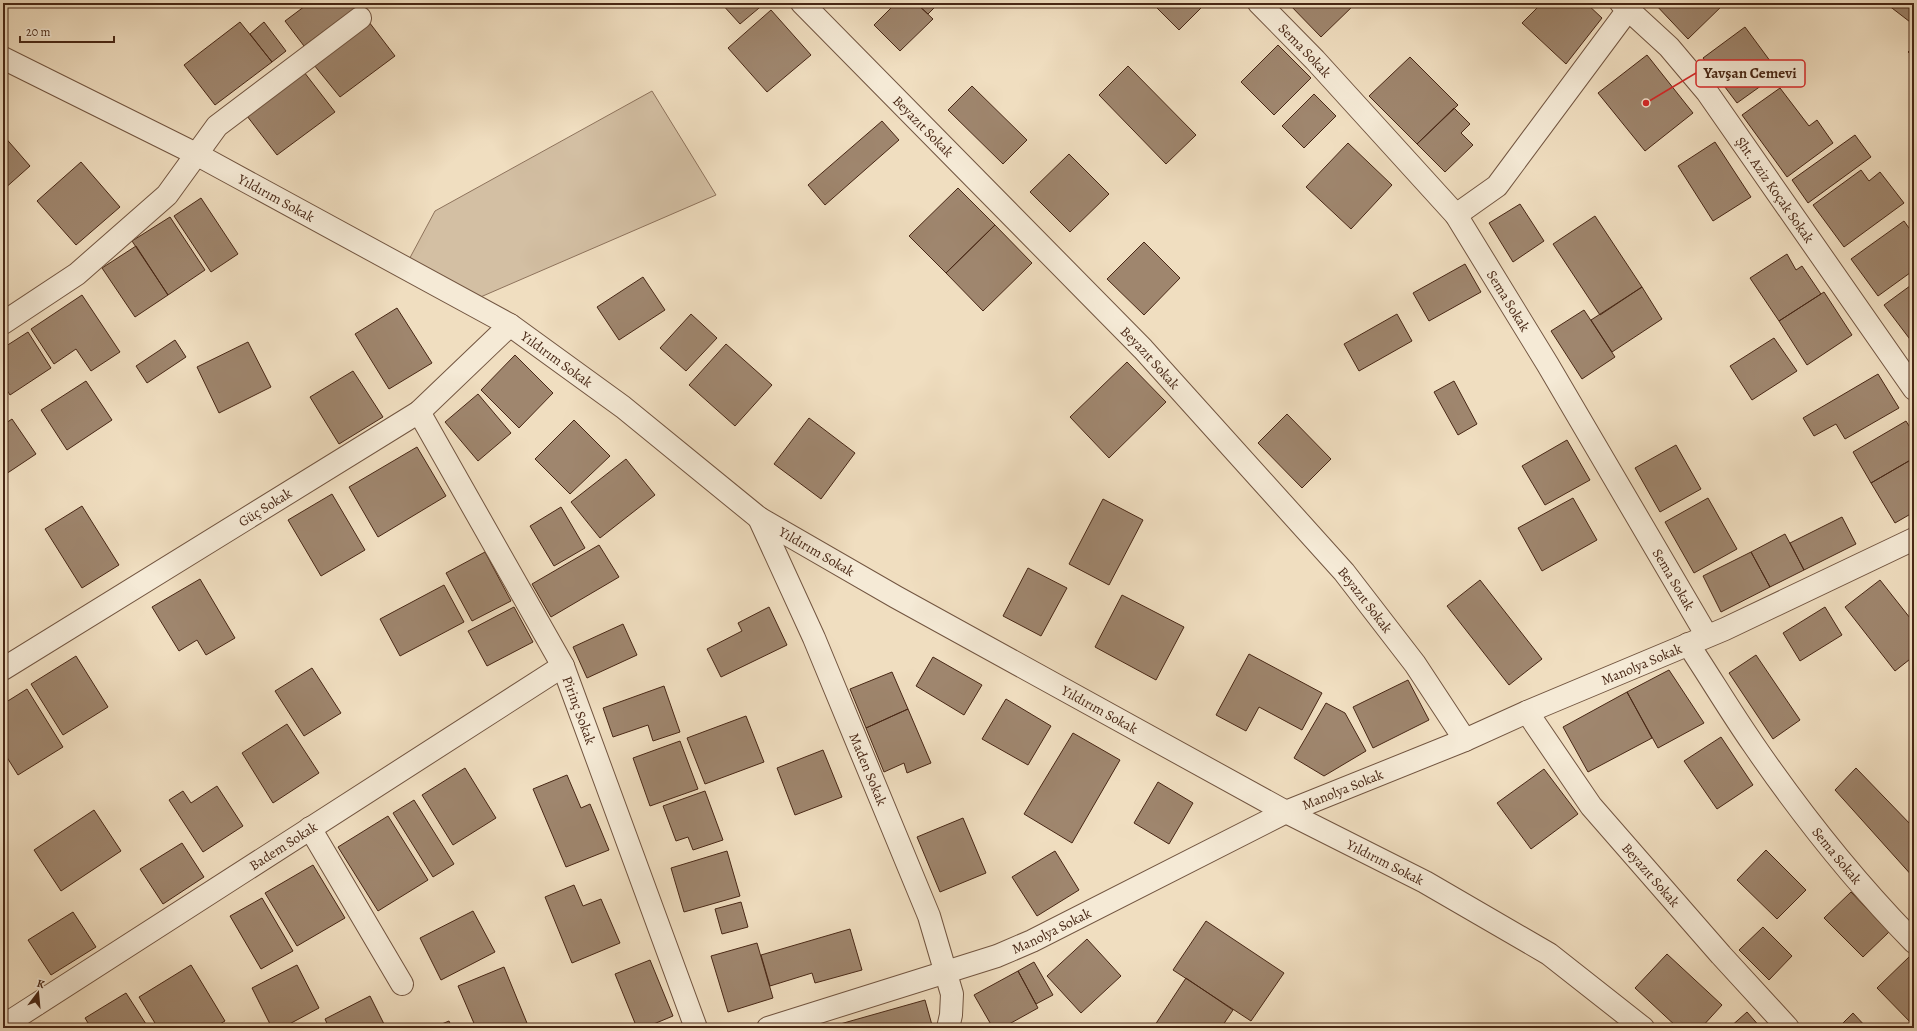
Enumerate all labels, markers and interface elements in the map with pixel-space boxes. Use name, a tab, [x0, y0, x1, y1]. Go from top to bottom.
scale bar	[20, 18, 114, 44]
street label: Sema Sokak	[1274, 19, 1336, 82]
text: 20 m	[26, 24, 50, 40]
callout: Yavşan Cemevi	[1696, 60, 1805, 87]
text: Yavşan Cemevi	[1702, 63, 1797, 83]
street label: Beyazıt Sokak	[889, 91, 958, 161]
street label: Şht. Aziz Koçak Sokak	[1731, 133, 1819, 247]
street label: Yıldırım Sokak	[234, 169, 318, 226]
street label: Sema Sokak	[1483, 266, 1535, 335]
street label: Beyazıt Sokak	[1116, 322, 1184, 393]
street label: Yıldırım Sokak	[516, 326, 597, 392]
street label: Güç Sokak	[235, 483, 295, 531]
street label: Yıldırım Sokak	[775, 522, 858, 581]
street label: Sema Sokak	[1648, 545, 1699, 614]
street label: Beyazıt Sokak	[1334, 562, 1397, 637]
street label: Manolya Sokak	[1598, 639, 1685, 689]
street label: Pirinç Sokak	[558, 673, 600, 747]
street label: Yıldırım Sokak	[1057, 680, 1141, 738]
street label: Maden Sokak	[845, 730, 892, 808]
street label: Manolya Sokak	[1299, 764, 1386, 814]
street label: Badem Sokak	[245, 817, 321, 875]
street label: Sema Sokak	[1808, 823, 1866, 888]
street label: Yıldırım Sokak	[1342, 834, 1427, 890]
street label: Beyazıt Sokak	[1618, 839, 1684, 911]
street label: Manolya Sokak	[1009, 903, 1094, 958]
north arrow	[18, 973, 58, 1013]
text: K	[35, 976, 47, 992]

